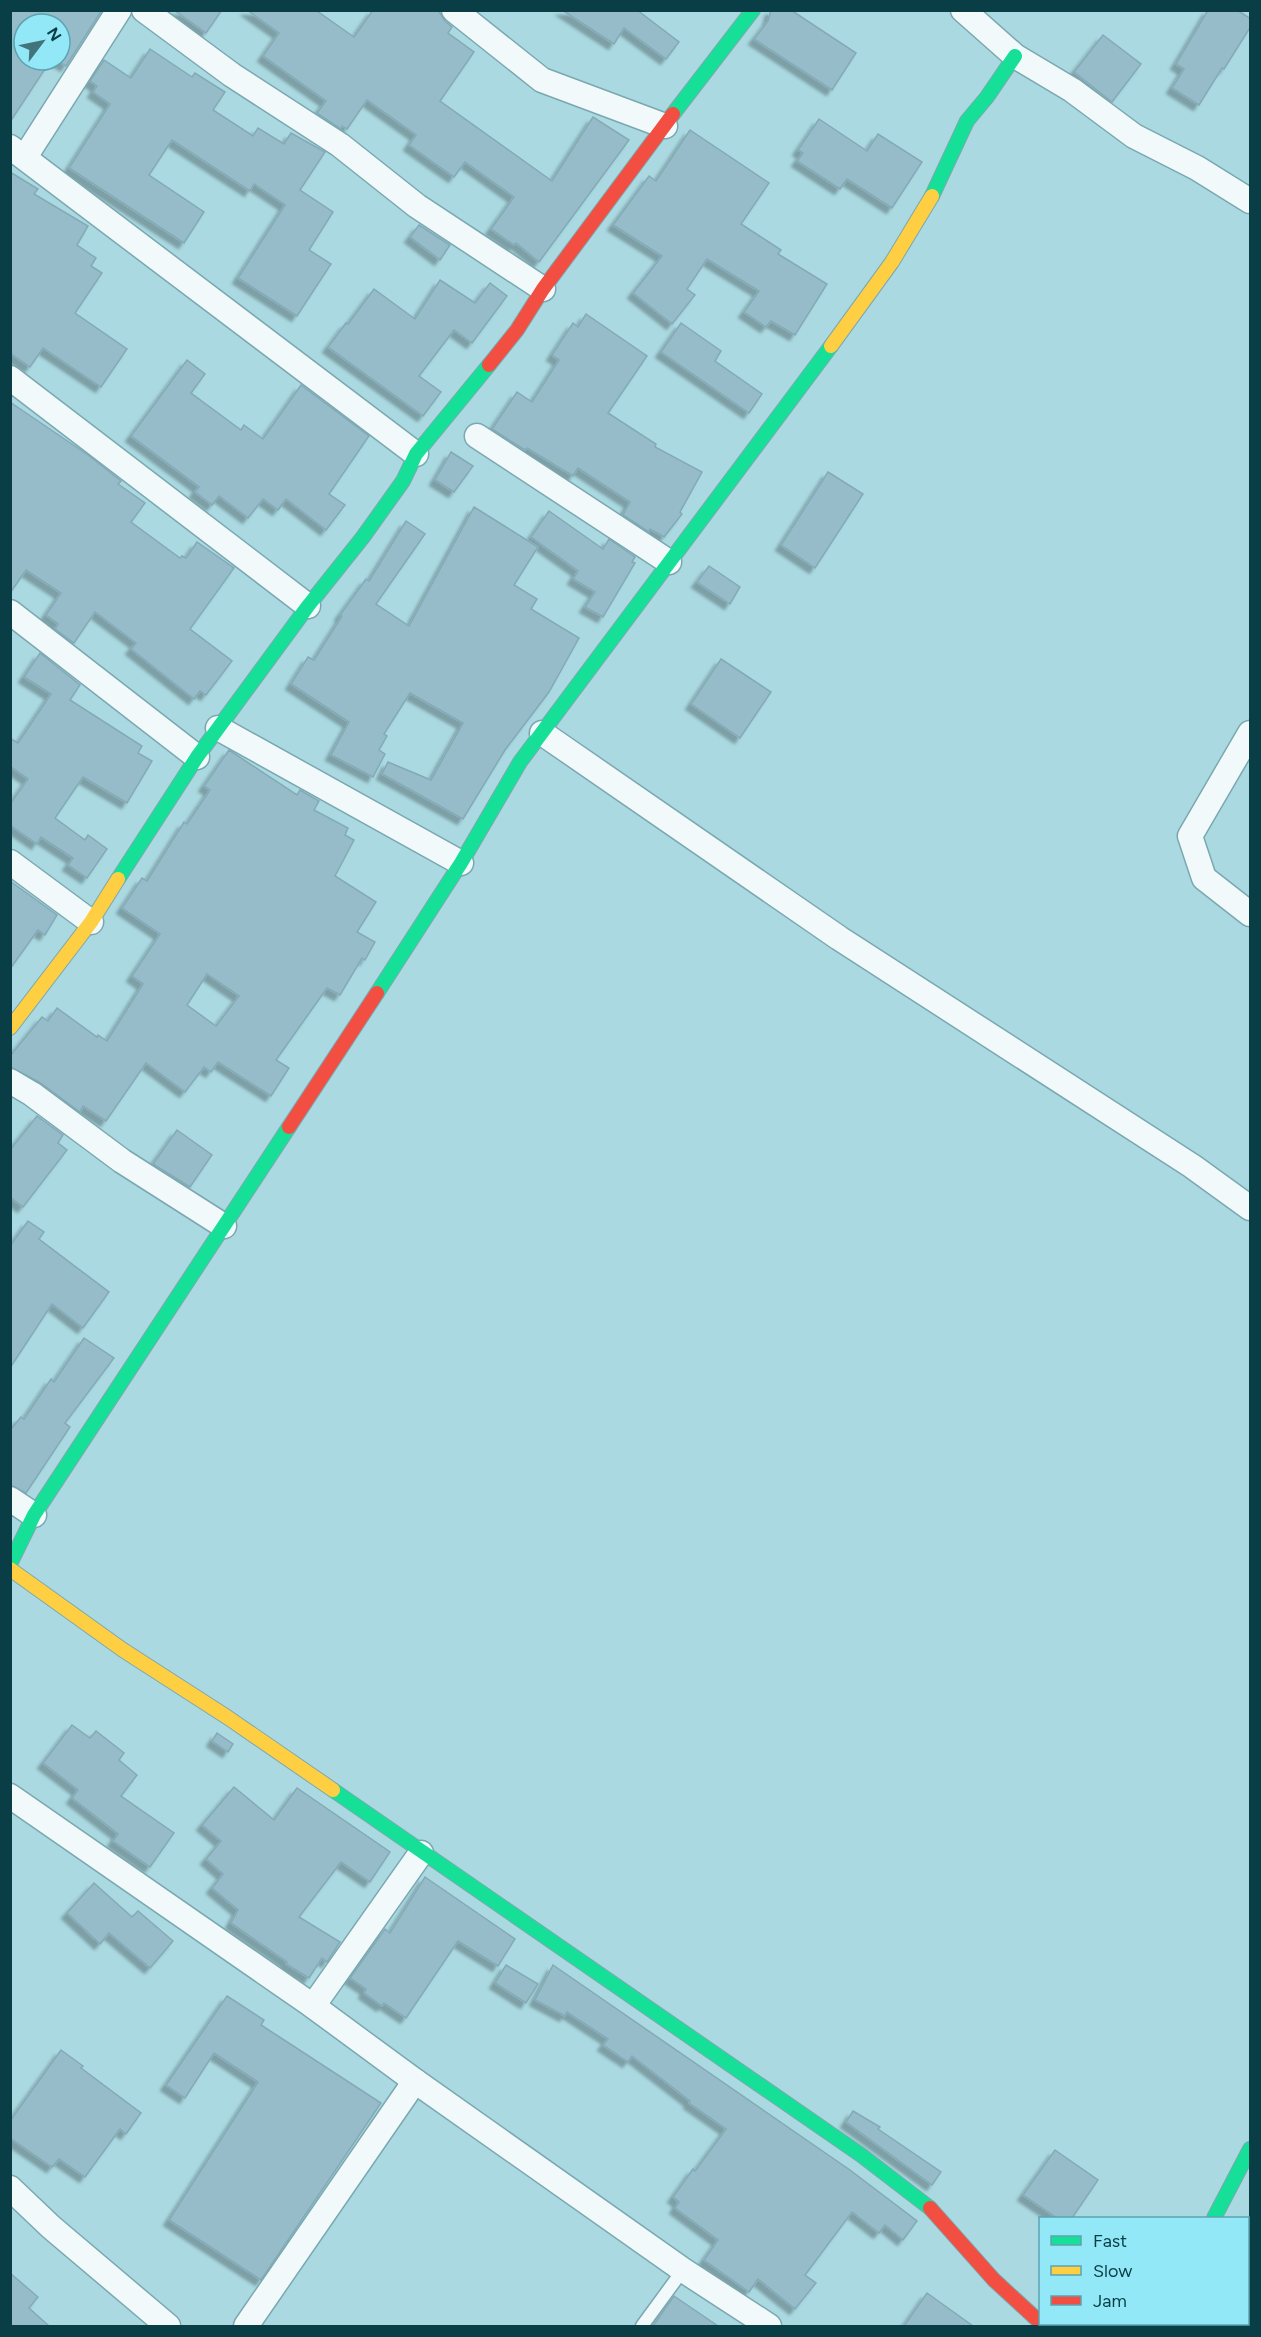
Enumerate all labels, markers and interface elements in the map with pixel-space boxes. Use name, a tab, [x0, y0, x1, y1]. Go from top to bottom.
north arrow	[12, 12, 72, 72]
text: N	[43, 24, 66, 45]
legend	[1039, 2217, 1249, 2325]
text: Fast	[1093, 2230, 1127, 2252]
text: Slow	[1093, 2260, 1132, 2282]
text: Jam	[1093, 2290, 1127, 2312]

